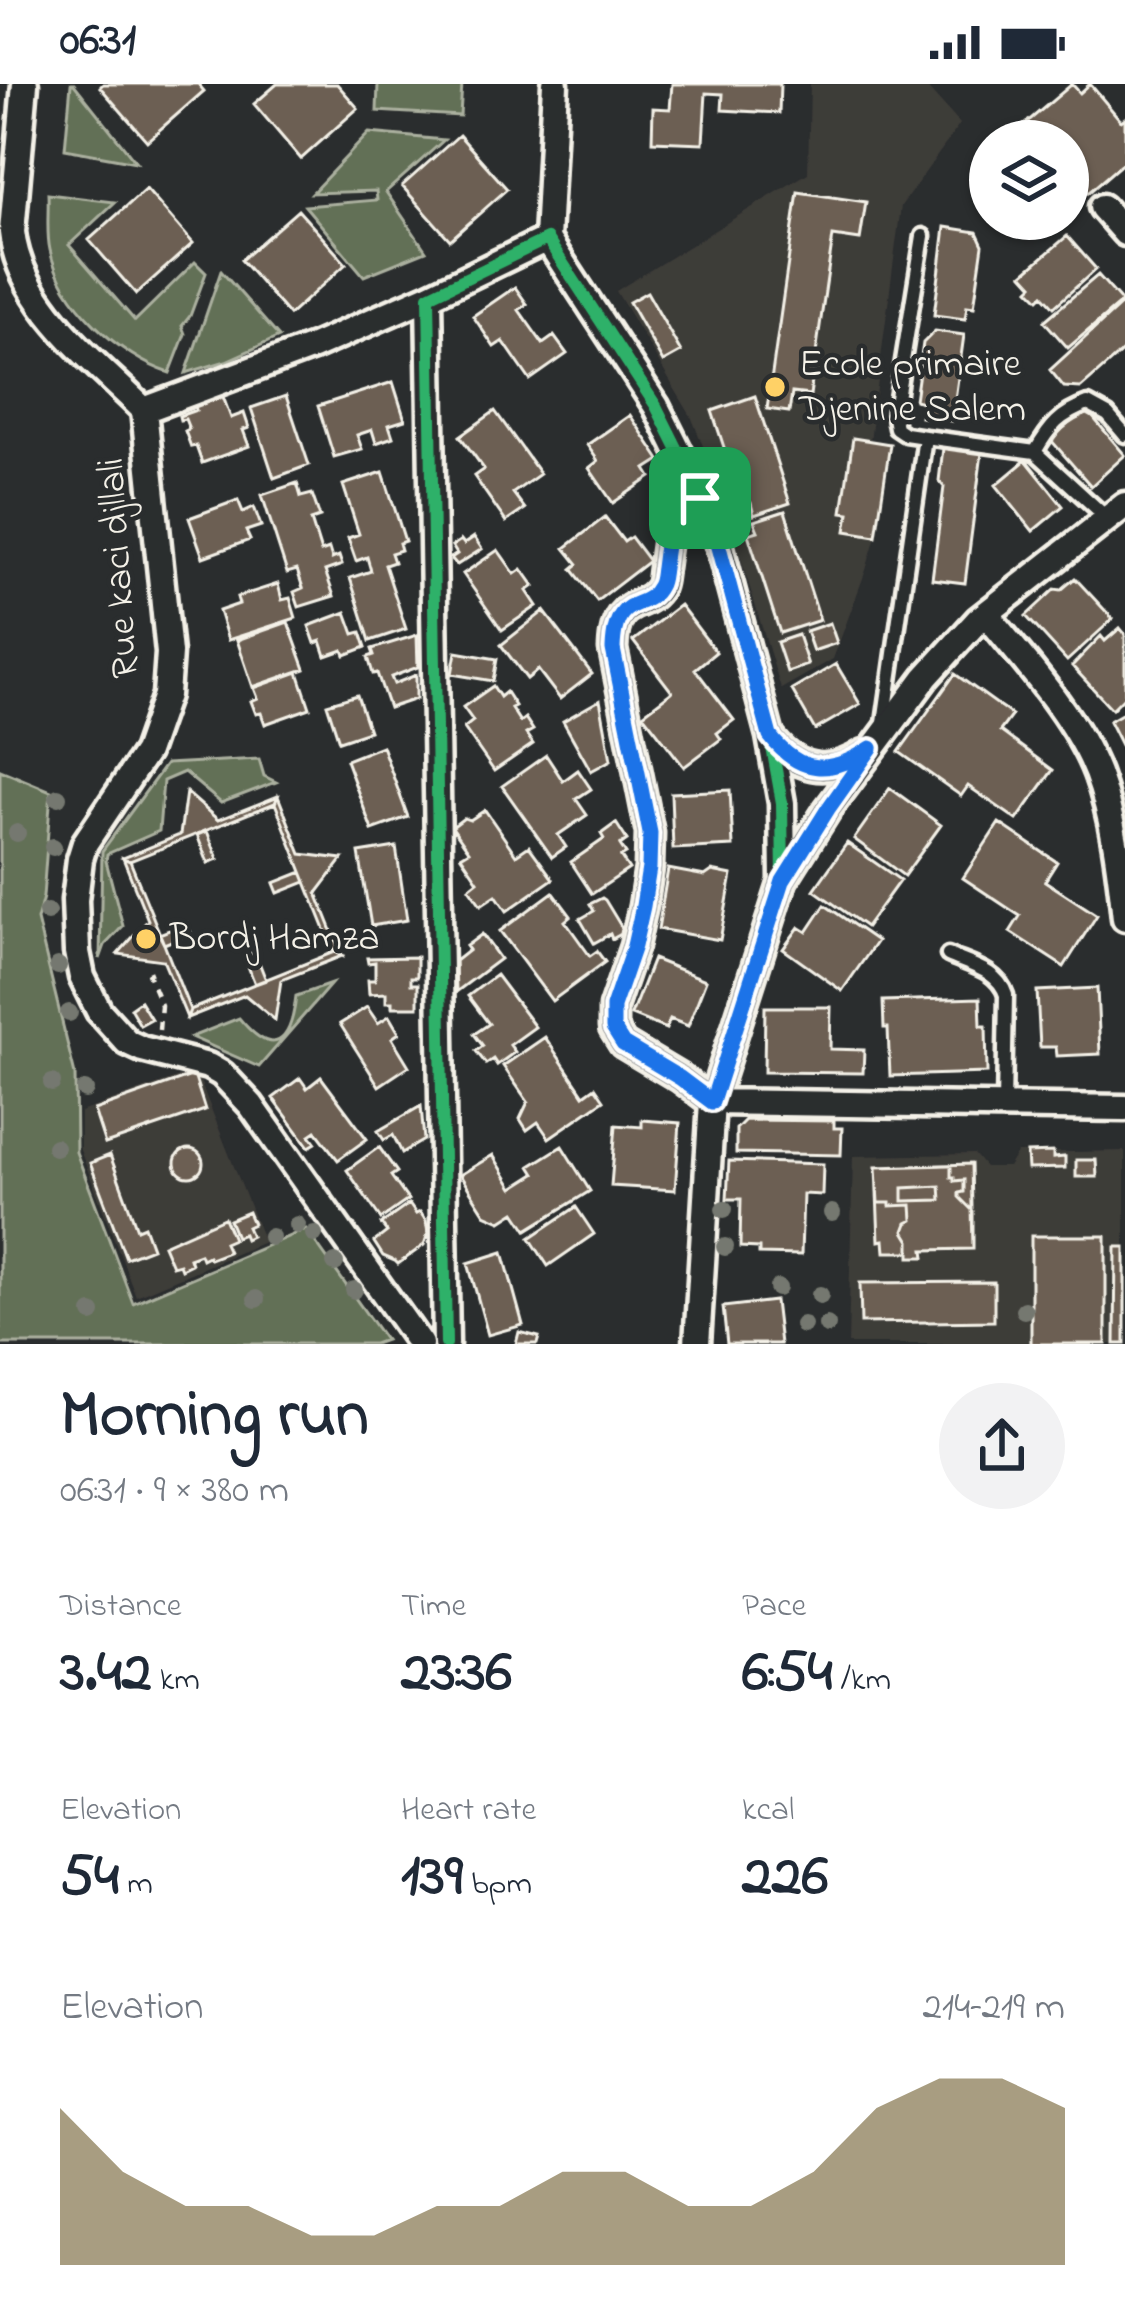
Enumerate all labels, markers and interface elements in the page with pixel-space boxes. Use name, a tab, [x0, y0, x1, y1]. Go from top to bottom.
text: 06:31	[60, 9, 136, 75]
map controls	[969, 120, 1089, 240]
button: layers	[969, 120, 1089, 240]
place label: Ecole primaire Djenine Salem	[798, 337, 1026, 439]
marker: Ecole primaire Djenine Salem	[762, 374, 788, 400]
pin	[649, 447, 751, 549]
street label: Rue kaci djllali	[84, 456, 156, 680]
icon: arrive	[667, 465, 733, 531]
place label: Bordj Hamza	[169, 911, 379, 968]
marker: Bordj Hamza	[133, 926, 159, 952]
text: Morning run	[60, 1370, 369, 1466]
button: share	[939, 1383, 1065, 1509]
text: 06:31 · 9 × 380 m	[60, 1463, 289, 1520]
text: Distance	[60, 1583, 182, 1631]
text: Time	[401, 1583, 466, 1631]
text: Pace	[742, 1583, 806, 1631]
text: 3.42	[60, 1631, 152, 1718]
text: 23:36	[401, 1631, 512, 1718]
text: 6:54	[742, 1631, 833, 1718]
text: km	[152, 1657, 200, 1705]
text: /km	[833, 1657, 891, 1705]
text: Elevation	[60, 1787, 181, 1835]
text: Heart rate	[401, 1787, 536, 1835]
text: kcal	[742, 1787, 794, 1835]
text: 54	[60, 1835, 119, 1922]
text: 139	[401, 1835, 463, 1922]
text: 226	[742, 1835, 828, 1922]
text: m	[119, 1861, 153, 1909]
text: bpm	[463, 1861, 532, 1909]
text: Elevation	[60, 1980, 203, 2037]
text: 214–219 m	[922, 1980, 1065, 2037]

